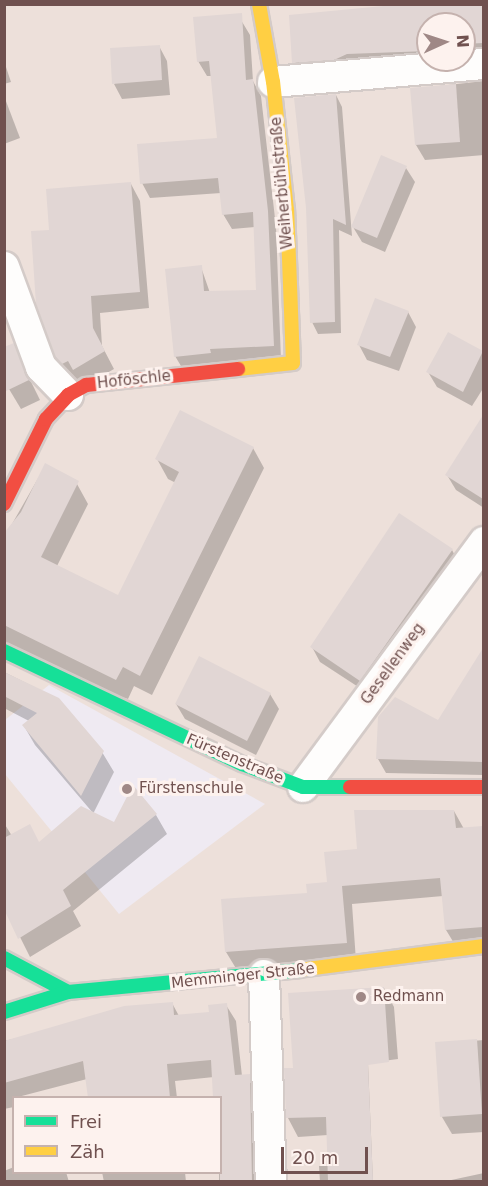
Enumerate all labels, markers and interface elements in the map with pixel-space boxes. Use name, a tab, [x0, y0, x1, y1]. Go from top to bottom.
north arrow	[416, 12, 476, 72]
text: N	[453, 34, 472, 48]
street label: Weiherbühlstraße	[267, 116, 297, 250]
street label: Hoföschle	[96, 367, 172, 393]
street label: Gesellenweg	[358, 620, 428, 708]
street label: Fürstenstraße	[184, 730, 286, 788]
place label: Fürstenschule	[139, 780, 243, 798]
marker: Fürstenschule	[120, 782, 134, 796]
street label: Memminger Straße	[170, 960, 316, 992]
place label: Redmann	[373, 988, 444, 1006]
marker: Redmann	[354, 990, 368, 1004]
legend	[12, 1096, 222, 1174]
text: Frei	[70, 1111, 102, 1132]
scale bar	[284, 1135, 371, 1173]
text: Zäh	[70, 1141, 105, 1162]
text: 20 m	[292, 1147, 338, 1168]

